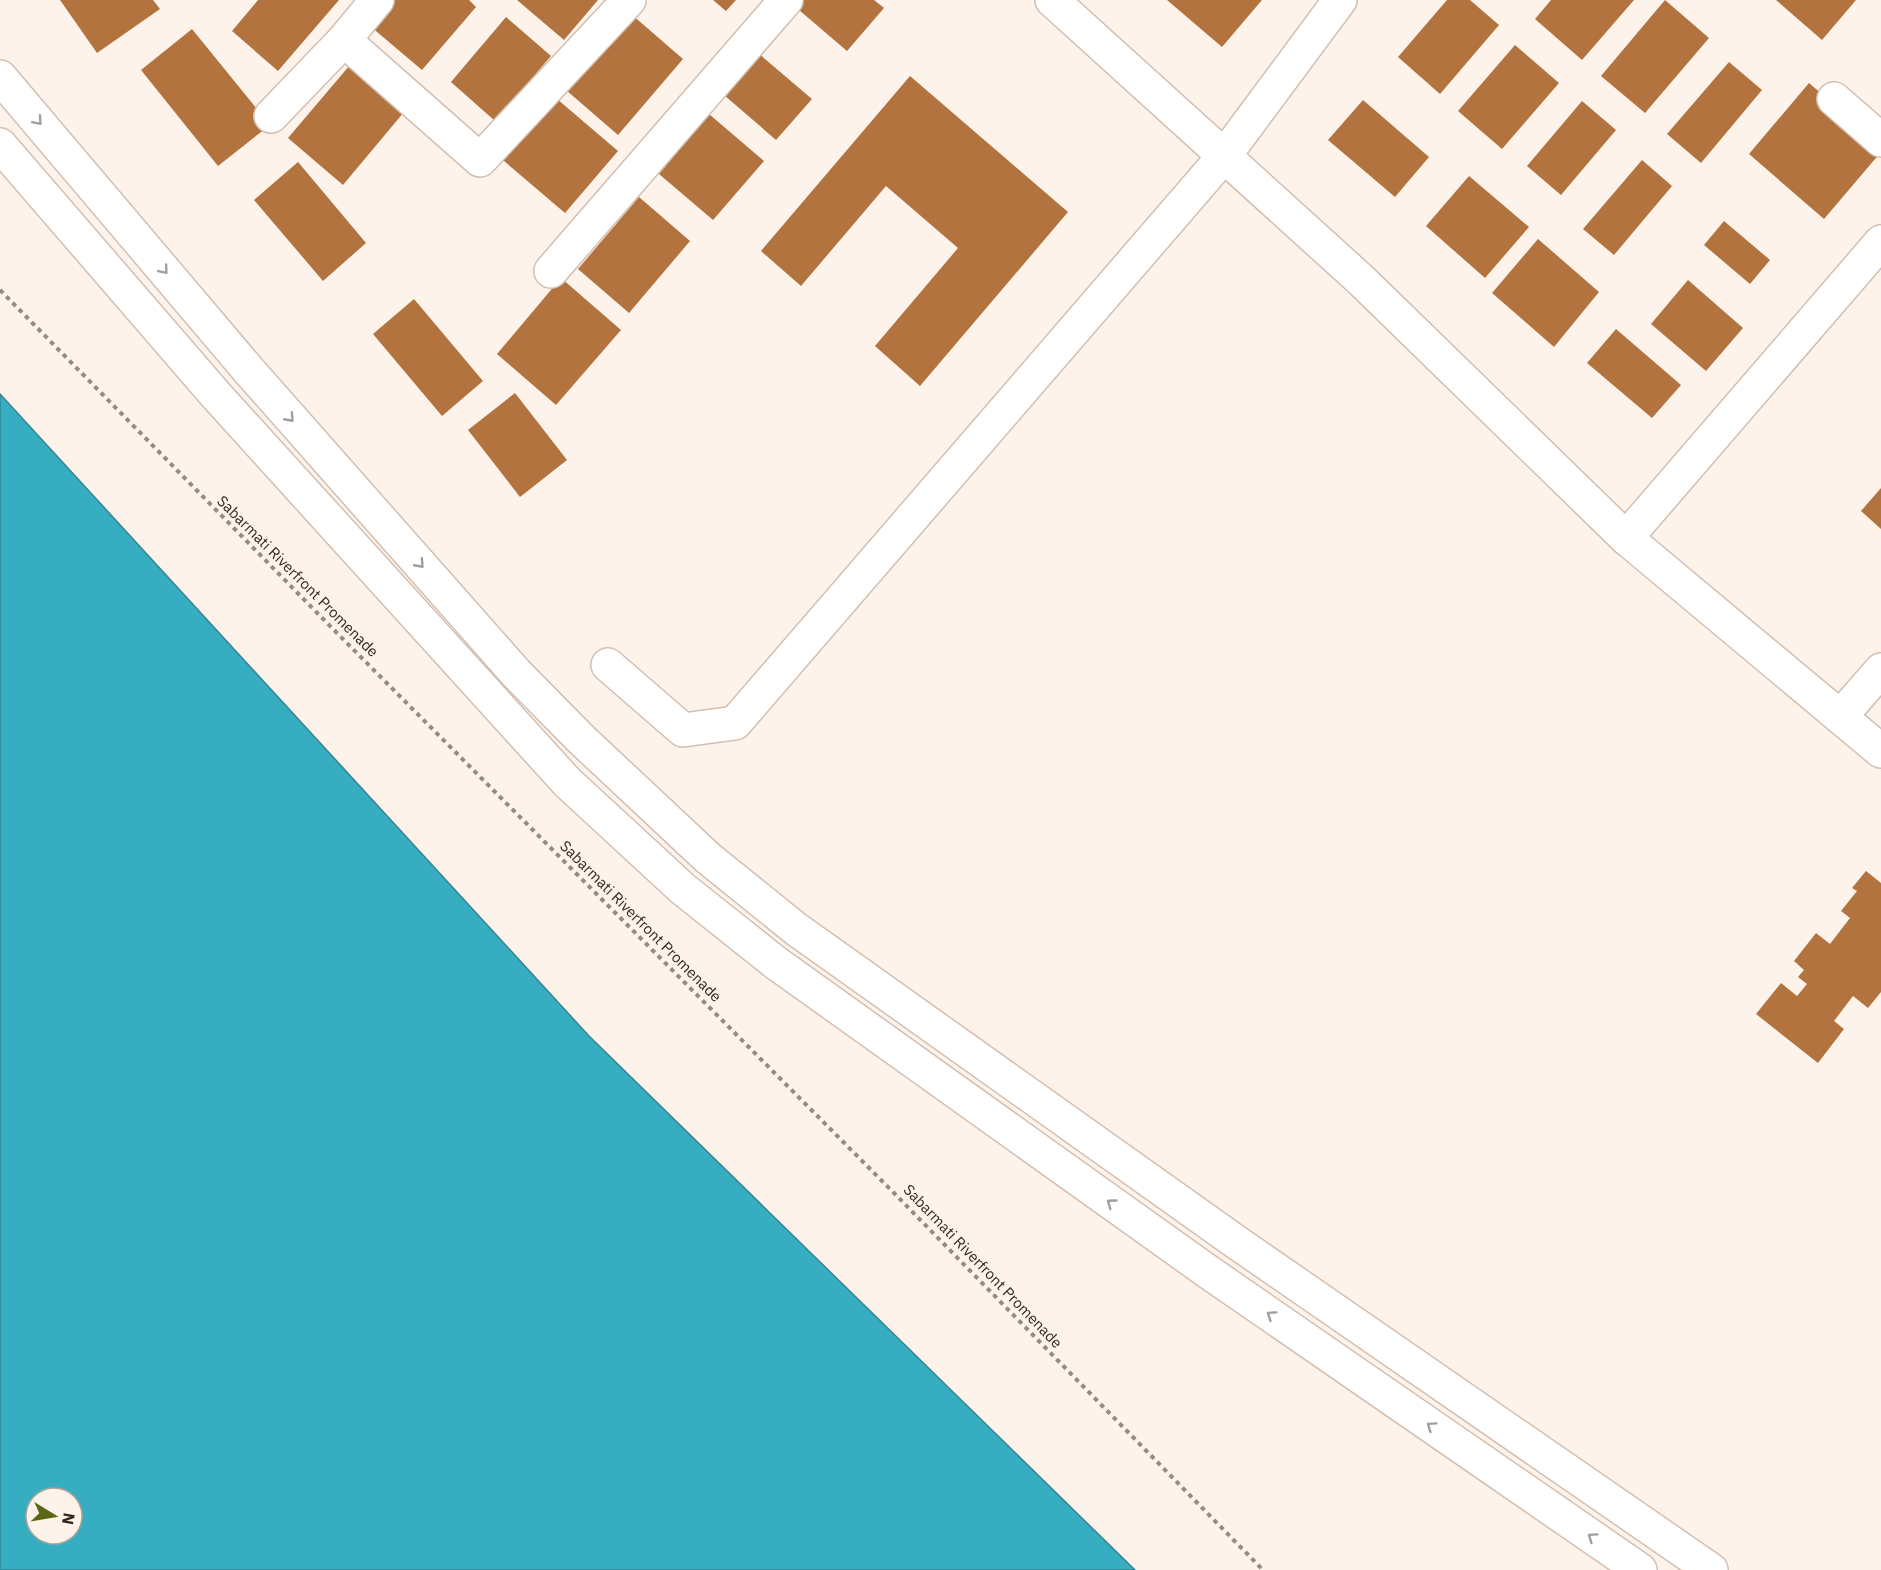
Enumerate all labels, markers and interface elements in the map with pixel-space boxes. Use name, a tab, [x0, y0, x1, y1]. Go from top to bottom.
one-way arrow	[31, 114, 42, 125]
one-way arrow	[157, 263, 168, 274]
one-way arrow	[283, 411, 294, 422]
street label: Sabarmati Riverfront Promenade	[213, 491, 383, 661]
one-way arrow	[413, 558, 424, 568]
street label: Sabarmati Riverfront Promenade	[556, 836, 726, 1006]
street label: Sabarmati Riverfront Promenade	[900, 1180, 1066, 1352]
one-way arrow	[1107, 1199, 1118, 1210]
one-way arrow	[1266, 1311, 1277, 1322]
one-way arrow	[1427, 1422, 1438, 1433]
north arrow	[24, 1486, 84, 1546]
text: N	[58, 1511, 80, 1526]
one-way arrow	[1587, 1533, 1598, 1544]

